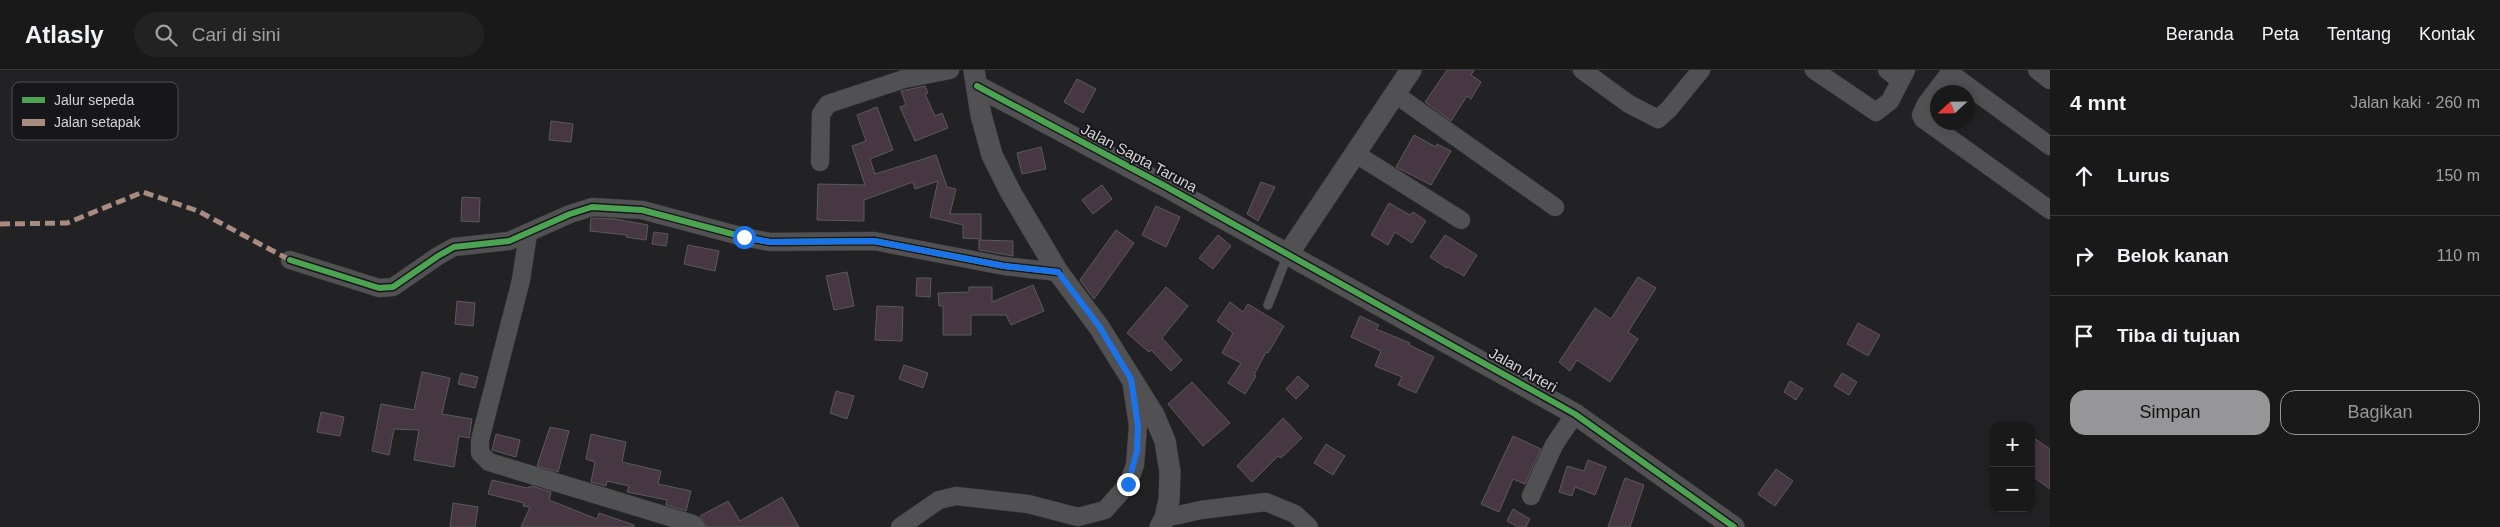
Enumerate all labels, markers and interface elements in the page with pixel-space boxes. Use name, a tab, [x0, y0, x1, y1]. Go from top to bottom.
search box	[134, 12, 484, 57]
text: Atlasly	[25, 21, 104, 48]
icon: search	[152, 21, 180, 49]
text: Cari di sini	[192, 24, 280, 45]
text: Beranda	[2166, 24, 2234, 44]
text: Peta	[2262, 24, 2299, 44]
text: Tentang	[2327, 24, 2391, 44]
text: Kontak	[2419, 24, 2475, 44]
legend	[12, 82, 178, 140]
north arrow	[1930, 85, 1975, 130]
text: 4 mnt	[2070, 91, 2126, 114]
text: Jalur sepeda	[54, 92, 134, 108]
text: Jalan kaki · 260 m	[2350, 94, 2480, 111]
text: Jalan setapak	[54, 114, 141, 130]
street label: Jalan Sapta Taruna	[1078, 120, 1201, 196]
icon: ahead	[2070, 162, 2098, 190]
text: Lurus	[2117, 165, 2170, 186]
text: 150 m	[2436, 167, 2480, 184]
route start	[733, 226, 756, 249]
icon: right	[2070, 242, 2098, 270]
text: Belok kanan	[2117, 245, 2229, 266]
text: 110 m	[2437, 247, 2480, 264]
icon: arrive	[2070, 322, 2098, 350]
text: Tiba di tujuan	[2117, 325, 2240, 346]
street label: Jalan Arteri	[1486, 344, 1560, 395]
button: Simpan	[2070, 390, 2270, 435]
button: Bagikan	[2280, 390, 2480, 435]
map controls	[1990, 422, 2035, 512]
button: +	[1990, 422, 2035, 467]
button: −	[1990, 467, 2035, 512]
route end	[1117, 473, 1140, 496]

